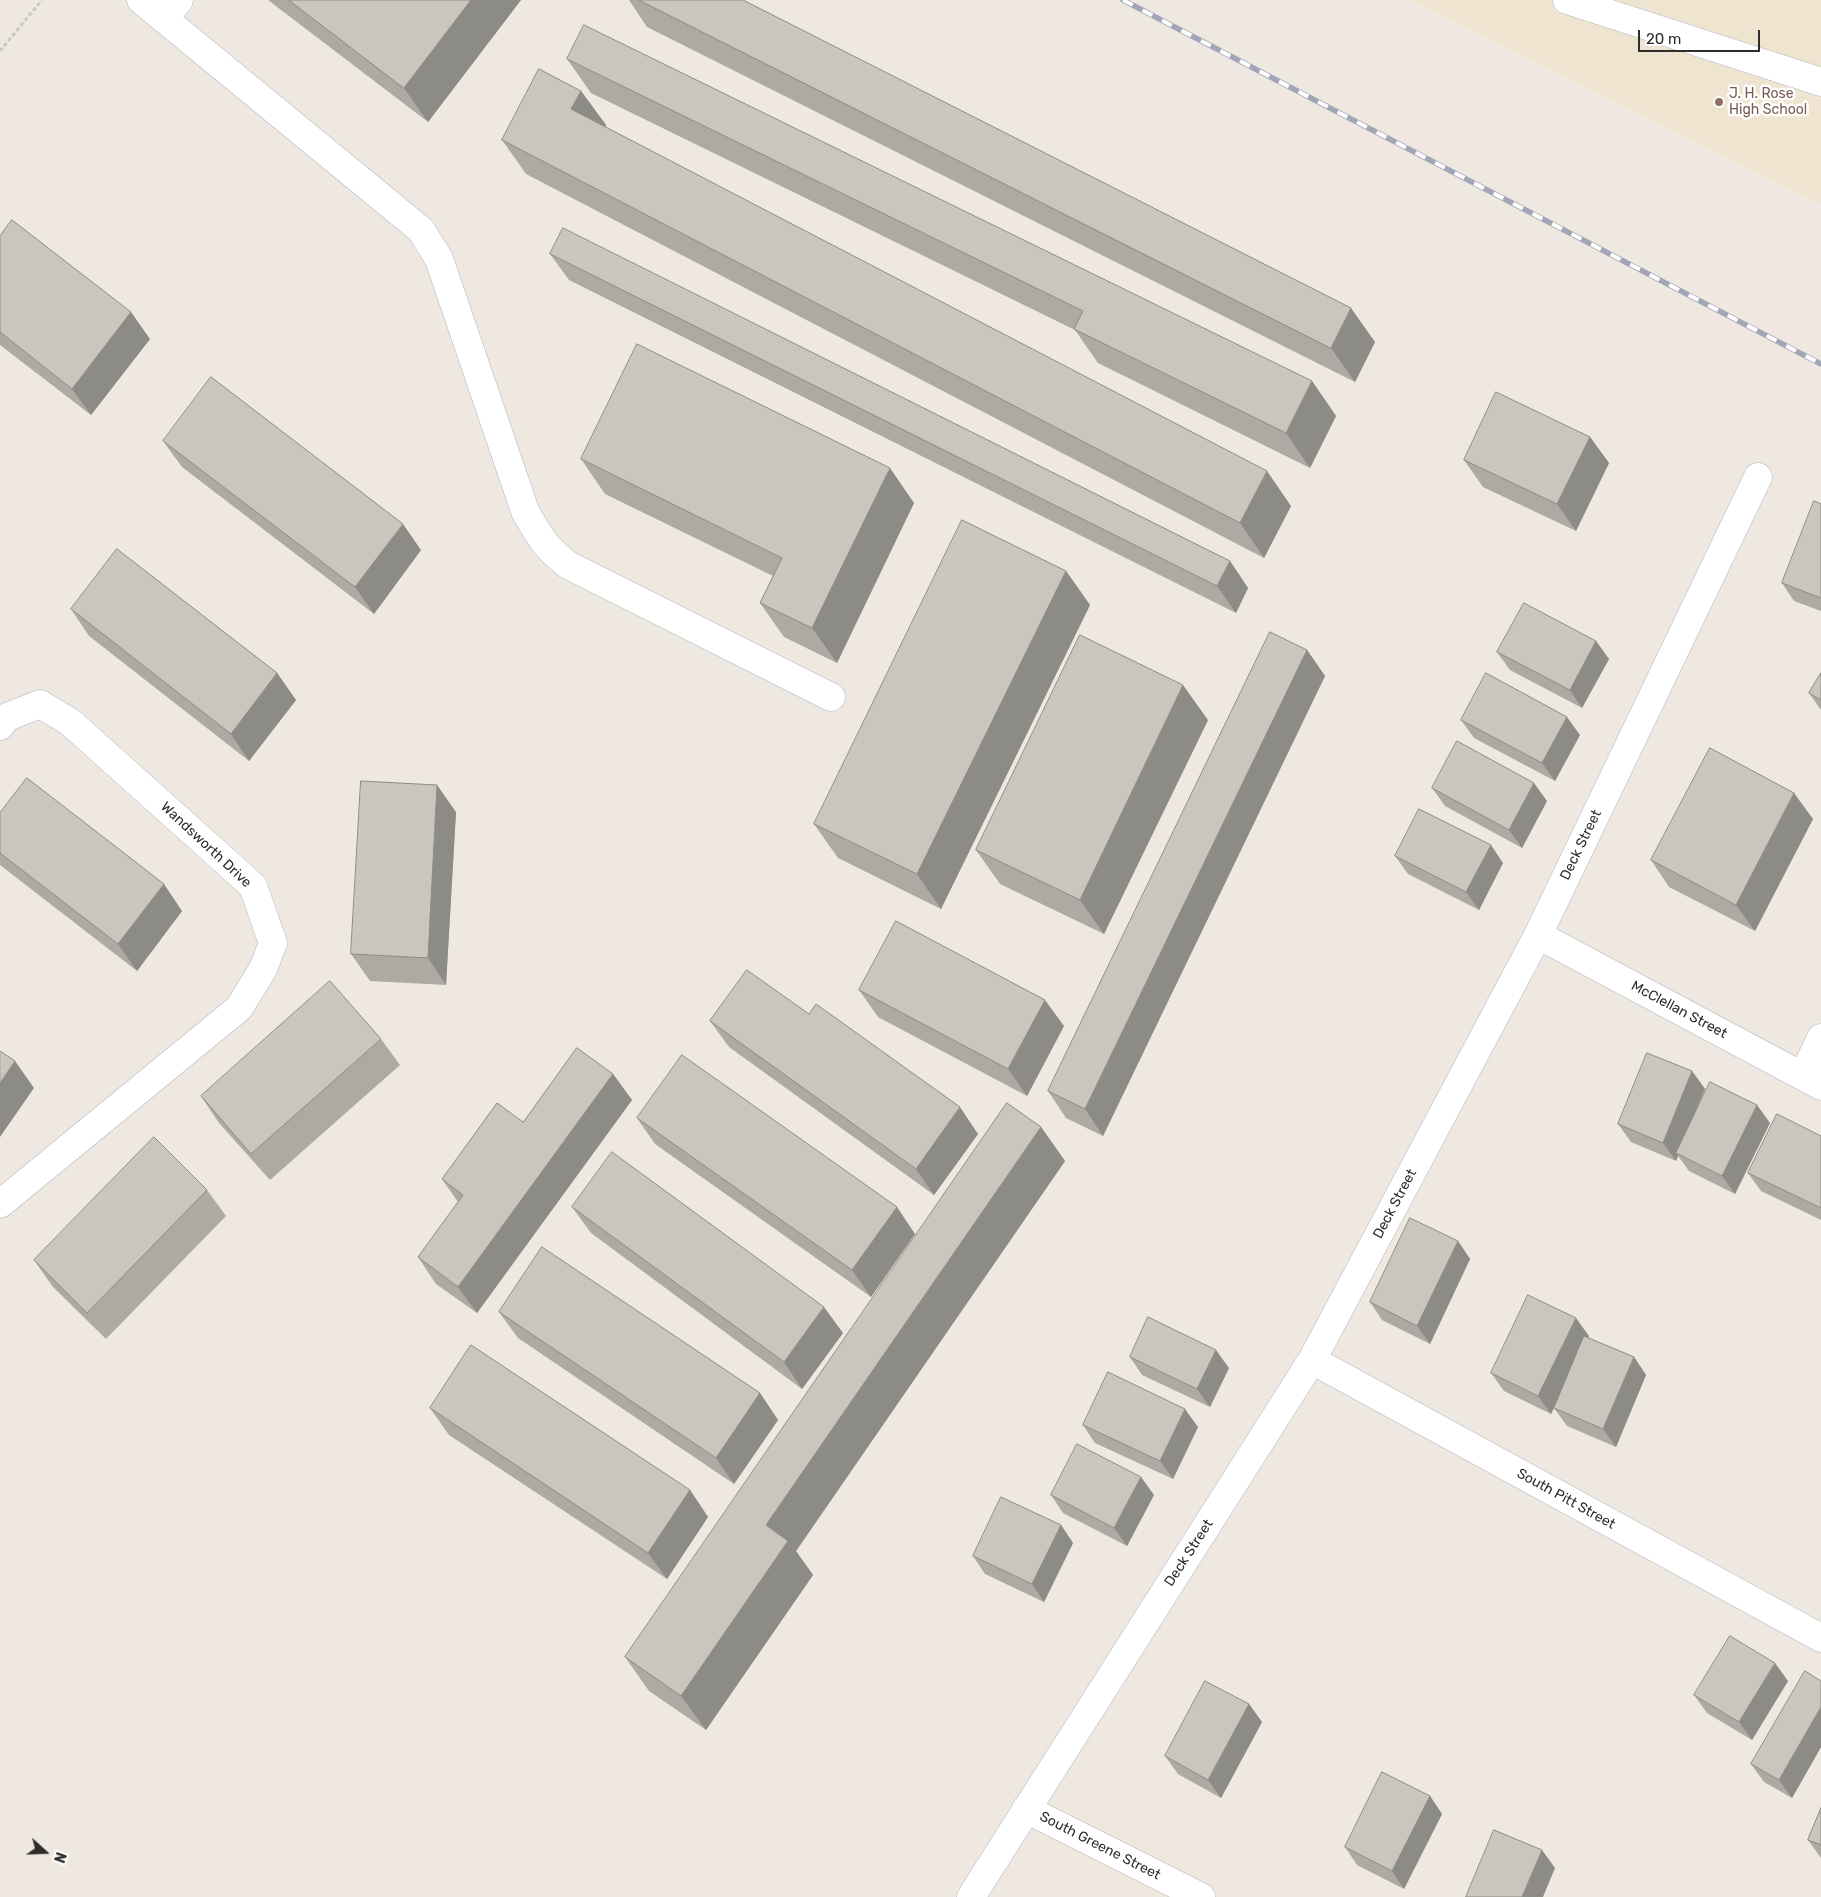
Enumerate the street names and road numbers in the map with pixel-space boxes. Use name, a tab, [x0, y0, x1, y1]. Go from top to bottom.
street label: Wandsworth Drive	[157, 799, 255, 891]
street label: Deck Street	[1557, 807, 1605, 883]
street label: McClellan Street	[1628, 978, 1730, 1042]
street label: Deck Street	[1370, 1166, 1420, 1242]
street label: South Pitt Street	[1514, 1465, 1618, 1533]
street label: Deck Street	[1161, 1516, 1217, 1590]
street label: South Greene Street	[1037, 1808, 1163, 1884]

